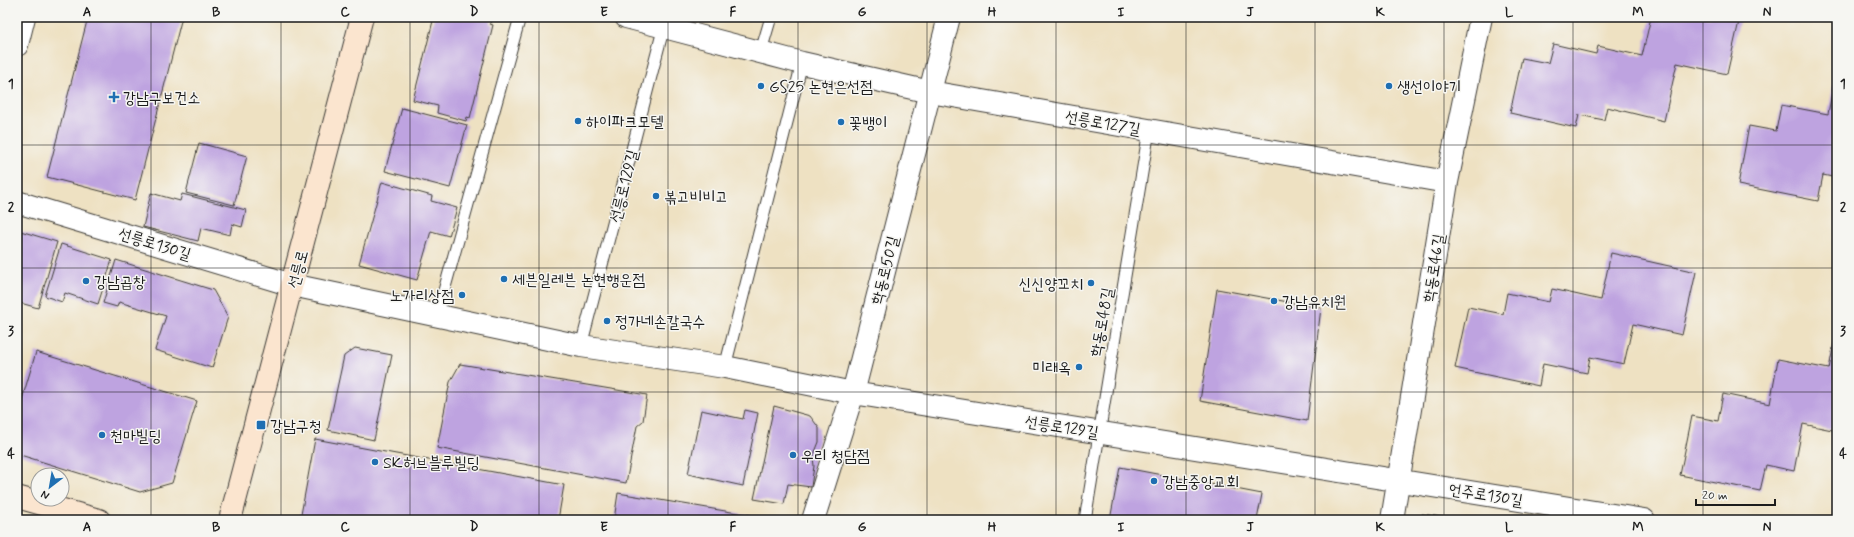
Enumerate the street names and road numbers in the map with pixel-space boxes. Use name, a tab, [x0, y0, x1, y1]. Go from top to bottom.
street label: 선릉로127길	[1063, 107, 1142, 140]
street label: 선릉로129길	[605, 148, 644, 225]
street label: 선릉로130길	[116, 223, 194, 265]
street label: 학동로46길	[1419, 232, 1450, 304]
street label: 학동로50길	[867, 234, 904, 307]
street label: 선릉로	[283, 248, 314, 291]
street label: 학동로48길	[1086, 286, 1119, 358]
street label: 선릉로129길	[1023, 411, 1100, 444]
street label: 언주로130길	[1447, 479, 1524, 512]

